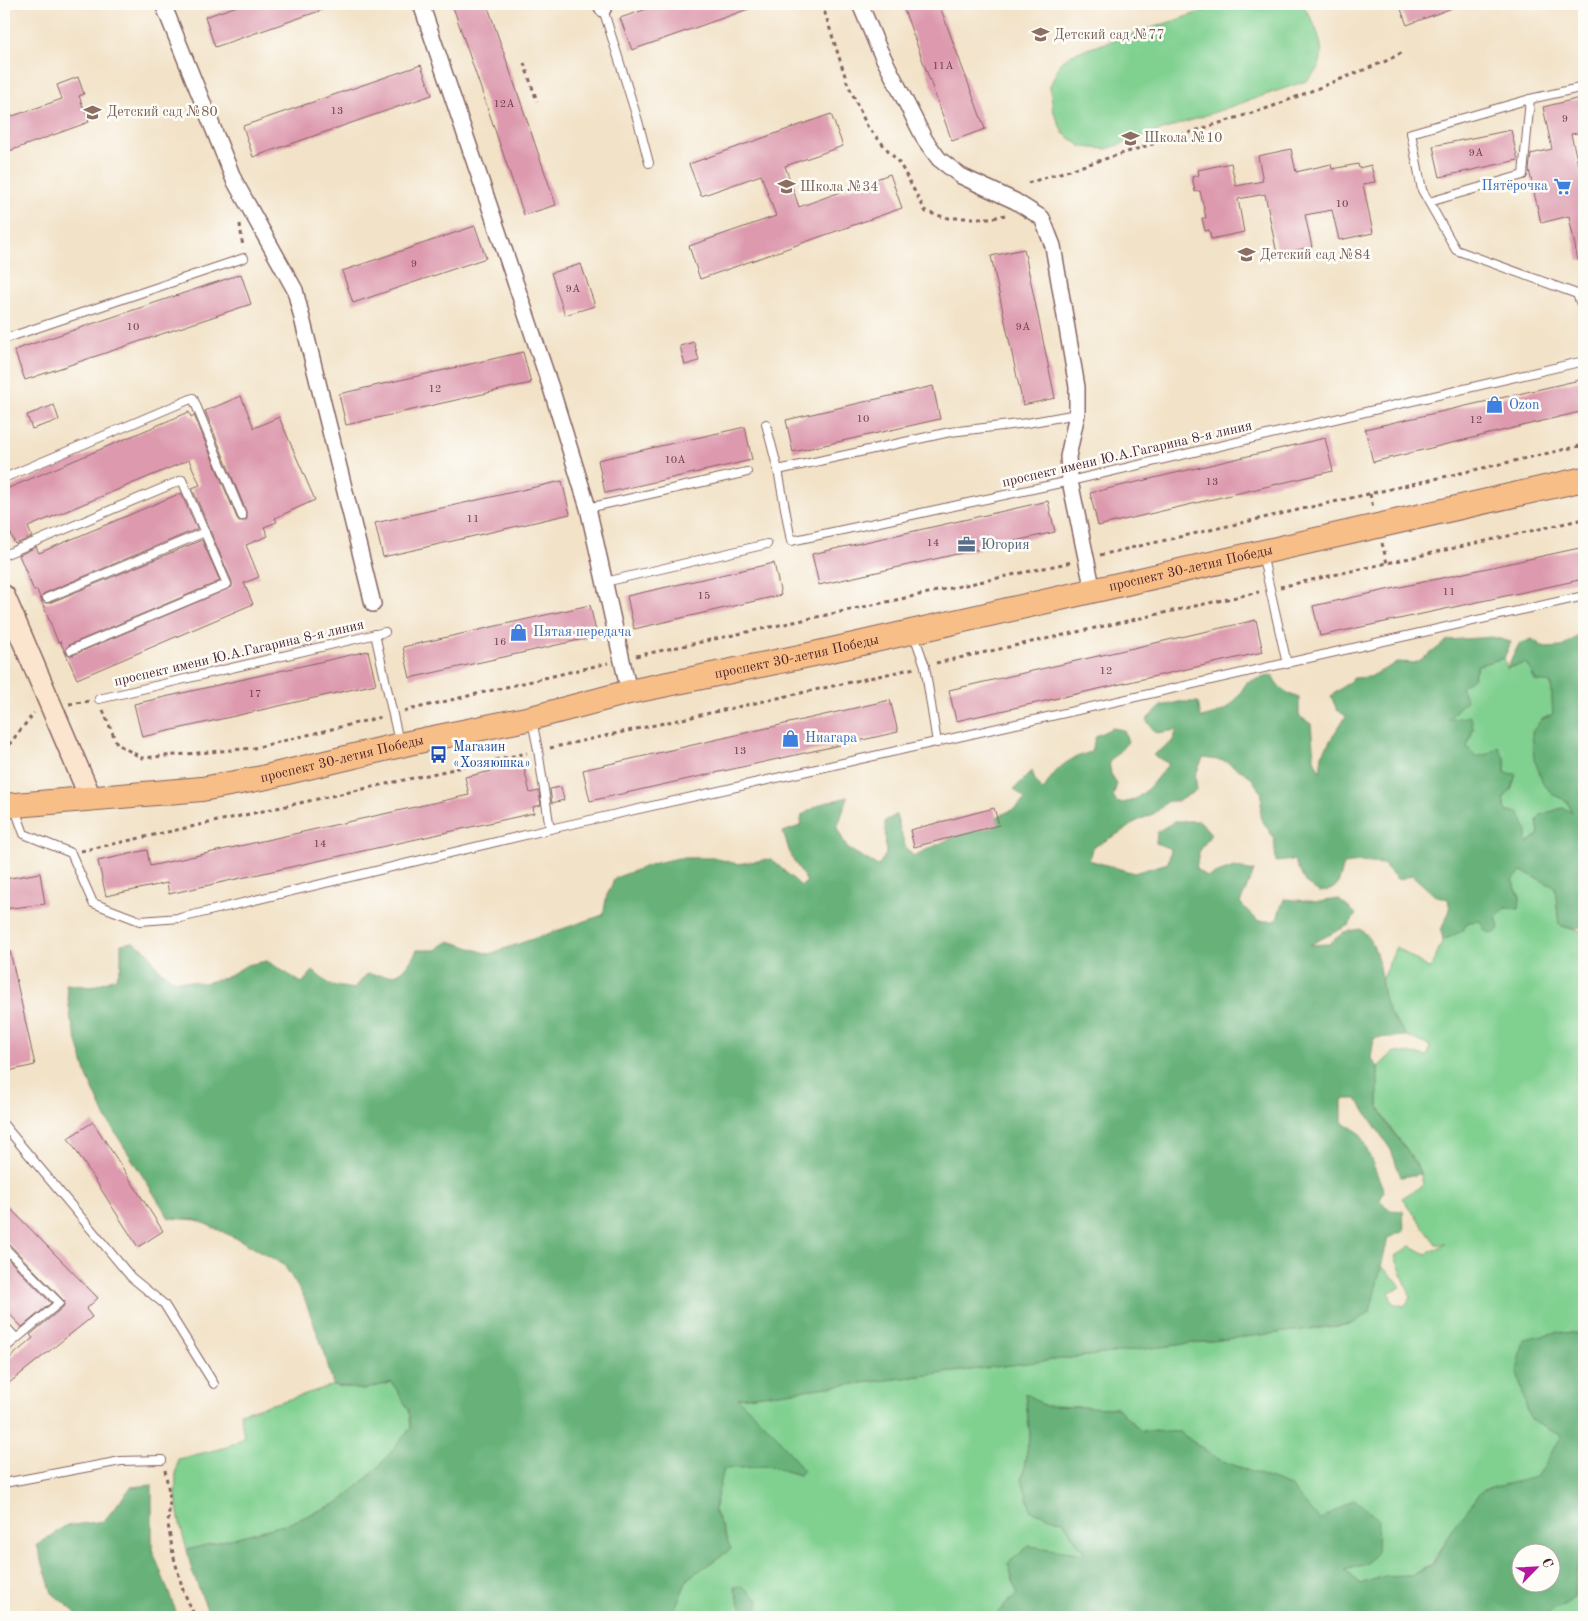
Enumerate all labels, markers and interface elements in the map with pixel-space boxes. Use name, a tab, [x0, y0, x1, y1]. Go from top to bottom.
school or university icon: Детский сад №77	[1030, 25, 1050, 45]
place label: Детский сад №77	[1054, 28, 1165, 42]
house number: 11А	[932, 61, 954, 72]
house number: 12А	[493, 99, 515, 110]
school or university icon: Детский сад №80	[83, 102, 103, 122]
place label: Детский сад №80	[107, 105, 218, 119]
house number: 13	[331, 106, 343, 117]
house number: 9	[1562, 114, 1568, 125]
school or university icon: Школа №10	[1120, 128, 1140, 148]
place label: Школа №10	[1144, 131, 1222, 145]
house number: 9А	[1469, 148, 1484, 159]
supermarket icon: Пятёрочка	[1552, 176, 1572, 196]
school or university icon: Школа №34	[776, 177, 796, 197]
place label: Пятёрочка	[1482, 179, 1548, 193]
place label: Школа №34	[800, 180, 878, 194]
house number: 10	[1336, 199, 1348, 210]
school or university icon: Детский сад №84	[1236, 245, 1256, 265]
place label: Детский сад №84	[1260, 248, 1371, 262]
house number: 9	[411, 259, 417, 270]
house number: 9А	[566, 284, 581, 295]
house number: 10	[127, 322, 139, 333]
house number: 9А	[1016, 322, 1031, 333]
house number: 12	[429, 384, 441, 395]
shop icon: Ozon	[1485, 395, 1505, 415]
place label: Ozon	[1509, 398, 1540, 412]
house number: 10	[857, 414, 869, 425]
house number: 12	[1470, 415, 1482, 426]
street label: проспект имени Ю.А.Гагарина 8-я линия	[1001, 418, 1253, 490]
house number: 10А	[664, 455, 686, 466]
house number: 13	[1206, 477, 1218, 488]
house number: 11	[467, 514, 479, 525]
office icon: Югория	[957, 535, 977, 555]
house number: 14	[927, 538, 939, 549]
place label: Югория	[981, 538, 1029, 552]
street label: проспект 30-летия Победы	[1108, 543, 1274, 594]
house number: 11	[1443, 587, 1455, 598]
house number: 15	[698, 591, 710, 602]
street label: проспект имени Ю.А.Гагарина 8-я линия	[113, 617, 365, 689]
shop icon: Пятая передача	[509, 622, 529, 642]
place label: Пятая передача	[533, 625, 632, 639]
street label: проспект 30-летия Победы	[713, 633, 880, 681]
house number: 16	[494, 637, 506, 648]
house number: 12	[1100, 666, 1112, 677]
house number: 17	[249, 689, 261, 700]
shop icon: Ниагара	[781, 728, 801, 748]
place label: Ниагара	[805, 731, 857, 745]
street label: проспект 30-летия Победы	[259, 733, 425, 785]
place label: Магазин «Хозяюшка»	[453, 740, 531, 770]
bus stop icon: Магазин «Хозяюшка»	[429, 745, 449, 765]
house number: 13	[734, 746, 746, 757]
house number: 14	[314, 839, 326, 850]
north arrow	[1510, 1544, 1560, 1594]
text: С	[1539, 1556, 1555, 1570]

